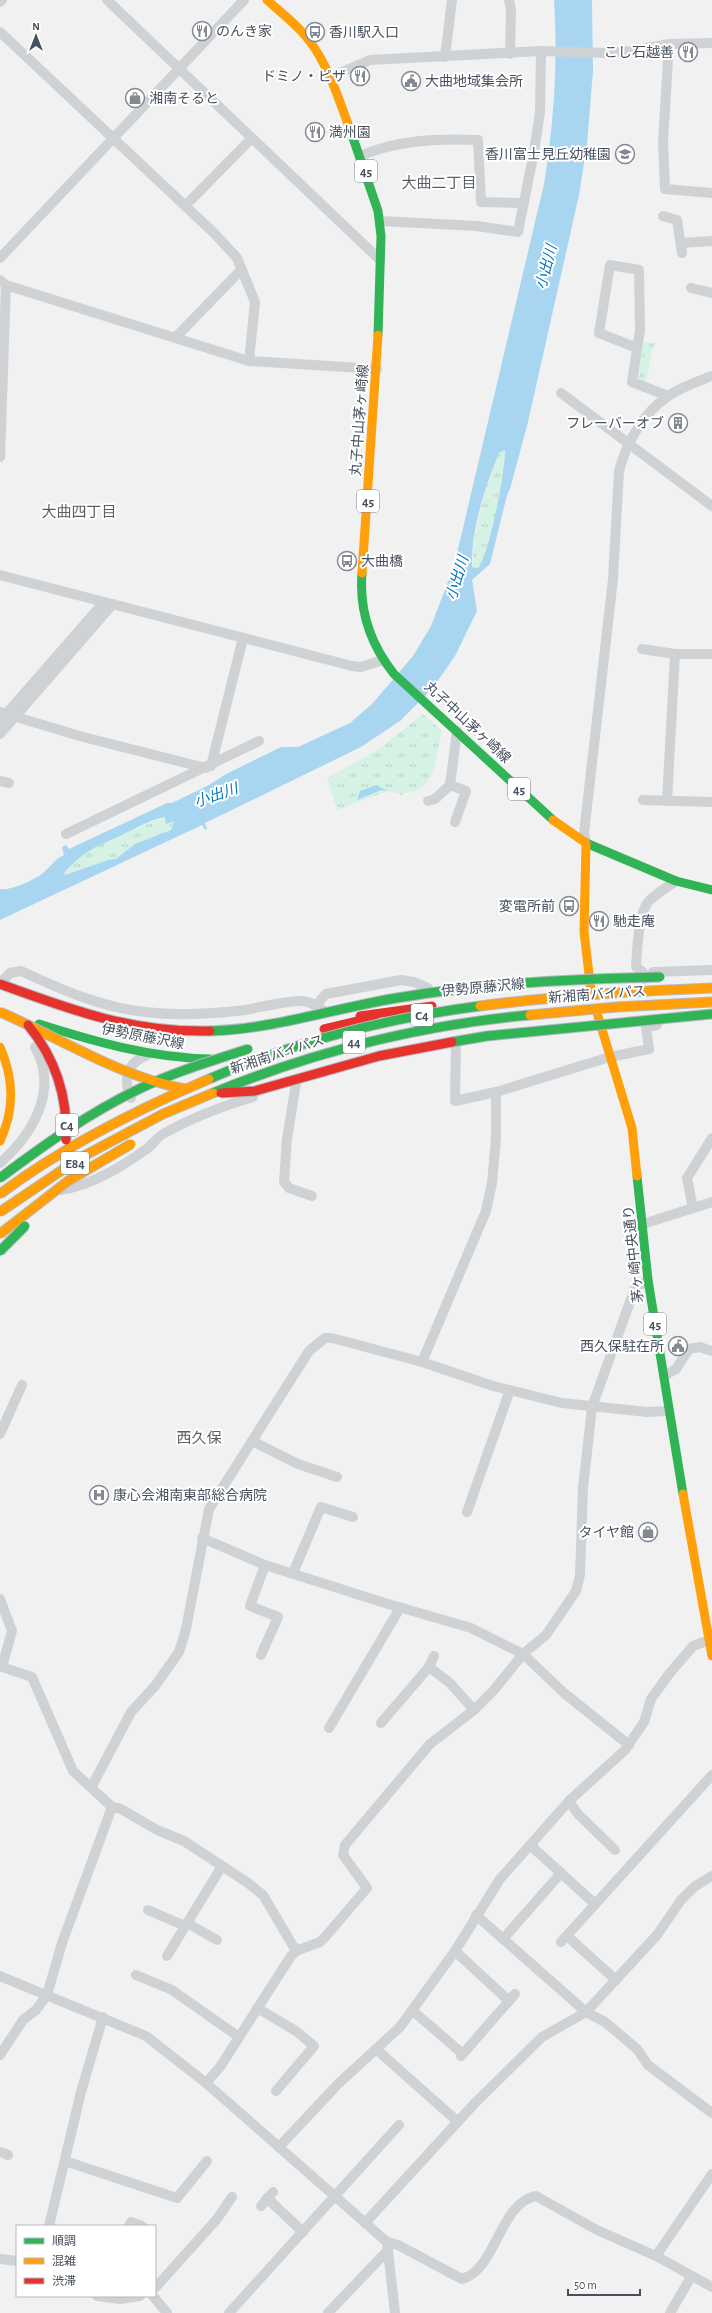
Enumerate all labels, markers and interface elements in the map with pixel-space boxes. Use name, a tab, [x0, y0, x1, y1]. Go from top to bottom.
north arrow	[16, 16, 56, 56]
restaurant icon: のんき家	[191, 20, 213, 42]
text: N	[32, 21, 40, 32]
bus stop icon: 香川駅入口	[304, 21, 326, 43]
place label: のんき家	[216, 24, 272, 39]
place label: 香川駅入口	[329, 25, 399, 40]
restaurant icon: こし石越善	[677, 41, 699, 63]
place label: こし石越善	[604, 45, 674, 60]
restaurant icon: ドミノ・ピザ	[349, 65, 371, 87]
place label: ドミノ・ピザ	[262, 69, 346, 84]
public building icon: 大曲地域集会所	[400, 70, 422, 92]
place label: 大曲地域集会所	[425, 74, 523, 89]
shop icon: 湘南そると	[124, 87, 146, 109]
place label: 湘南そると	[149, 91, 219, 106]
restaurant icon: 満州園	[304, 121, 326, 143]
place label: 満州園	[329, 124, 371, 140]
school or university icon: 香川富士見丘幼稚園	[614, 143, 636, 165]
place label: 香川富士見丘幼稚園	[485, 147, 611, 162]
road number: 45	[355, 160, 377, 182]
district label: 大曲二丁目	[401, 175, 477, 191]
water label: 小出川	[532, 241, 560, 291]
street label: 丸子中山茅ヶ崎線	[348, 364, 371, 476]
building icon: フレーバーオブ	[667, 412, 689, 434]
place label: フレーバーオブ	[566, 415, 664, 431]
road number: 45	[357, 490, 379, 512]
district label: 大曲四丁目	[41, 504, 117, 520]
bus stop icon: 大曲橋	[336, 550, 358, 572]
water label: 小出川	[443, 552, 472, 602]
place label: 大曲橋	[361, 554, 403, 569]
street label: 丸子中山茅ヶ崎線	[422, 679, 514, 766]
road number: 45	[508, 778, 530, 800]
water label: 小出川	[192, 779, 242, 810]
bus stop icon: 変電所前	[558, 895, 580, 917]
place label: 変電所前	[499, 898, 555, 914]
restaurant icon: 馳走庵	[588, 910, 610, 932]
place label: 馳走庵	[613, 914, 655, 929]
street label: 伊勢原藤沢線	[441, 976, 526, 999]
street label: 新湘南バイパス	[548, 984, 646, 1005]
road number: C4	[411, 1004, 433, 1026]
street label: 伊勢原藤沢線	[100, 1021, 186, 1052]
road number: 44	[343, 1031, 365, 1053]
street label: 新湘南バイパス	[228, 1032, 326, 1077]
road number: C4	[56, 1114, 78, 1136]
road number: E84	[61, 1152, 89, 1174]
street label: 茅ヶ崎中央通り	[621, 1204, 646, 1303]
road number: 45	[644, 1313, 666, 1335]
public building icon: 西久保駐在所	[667, 1335, 689, 1357]
place label: 西久保駐在所	[580, 1339, 664, 1354]
district label: 西久保	[176, 1430, 222, 1446]
hospital icon: 康心会湘南東部総合病院	[88, 1484, 110, 1506]
place label: 康心会湘南東部総合病院	[113, 1488, 267, 1503]
shop icon: タイヤ館	[637, 1521, 659, 1543]
place label: タイヤ館	[578, 1525, 634, 1540]
legend	[16, 2225, 156, 2297]
text: 順調	[52, 2235, 76, 2247]
text: 混雑	[52, 2254, 76, 2267]
scale bar	[568, 2271, 640, 2297]
text: 渋滞	[52, 2275, 76, 2287]
text: 50 m	[574, 2279, 597, 2291]

